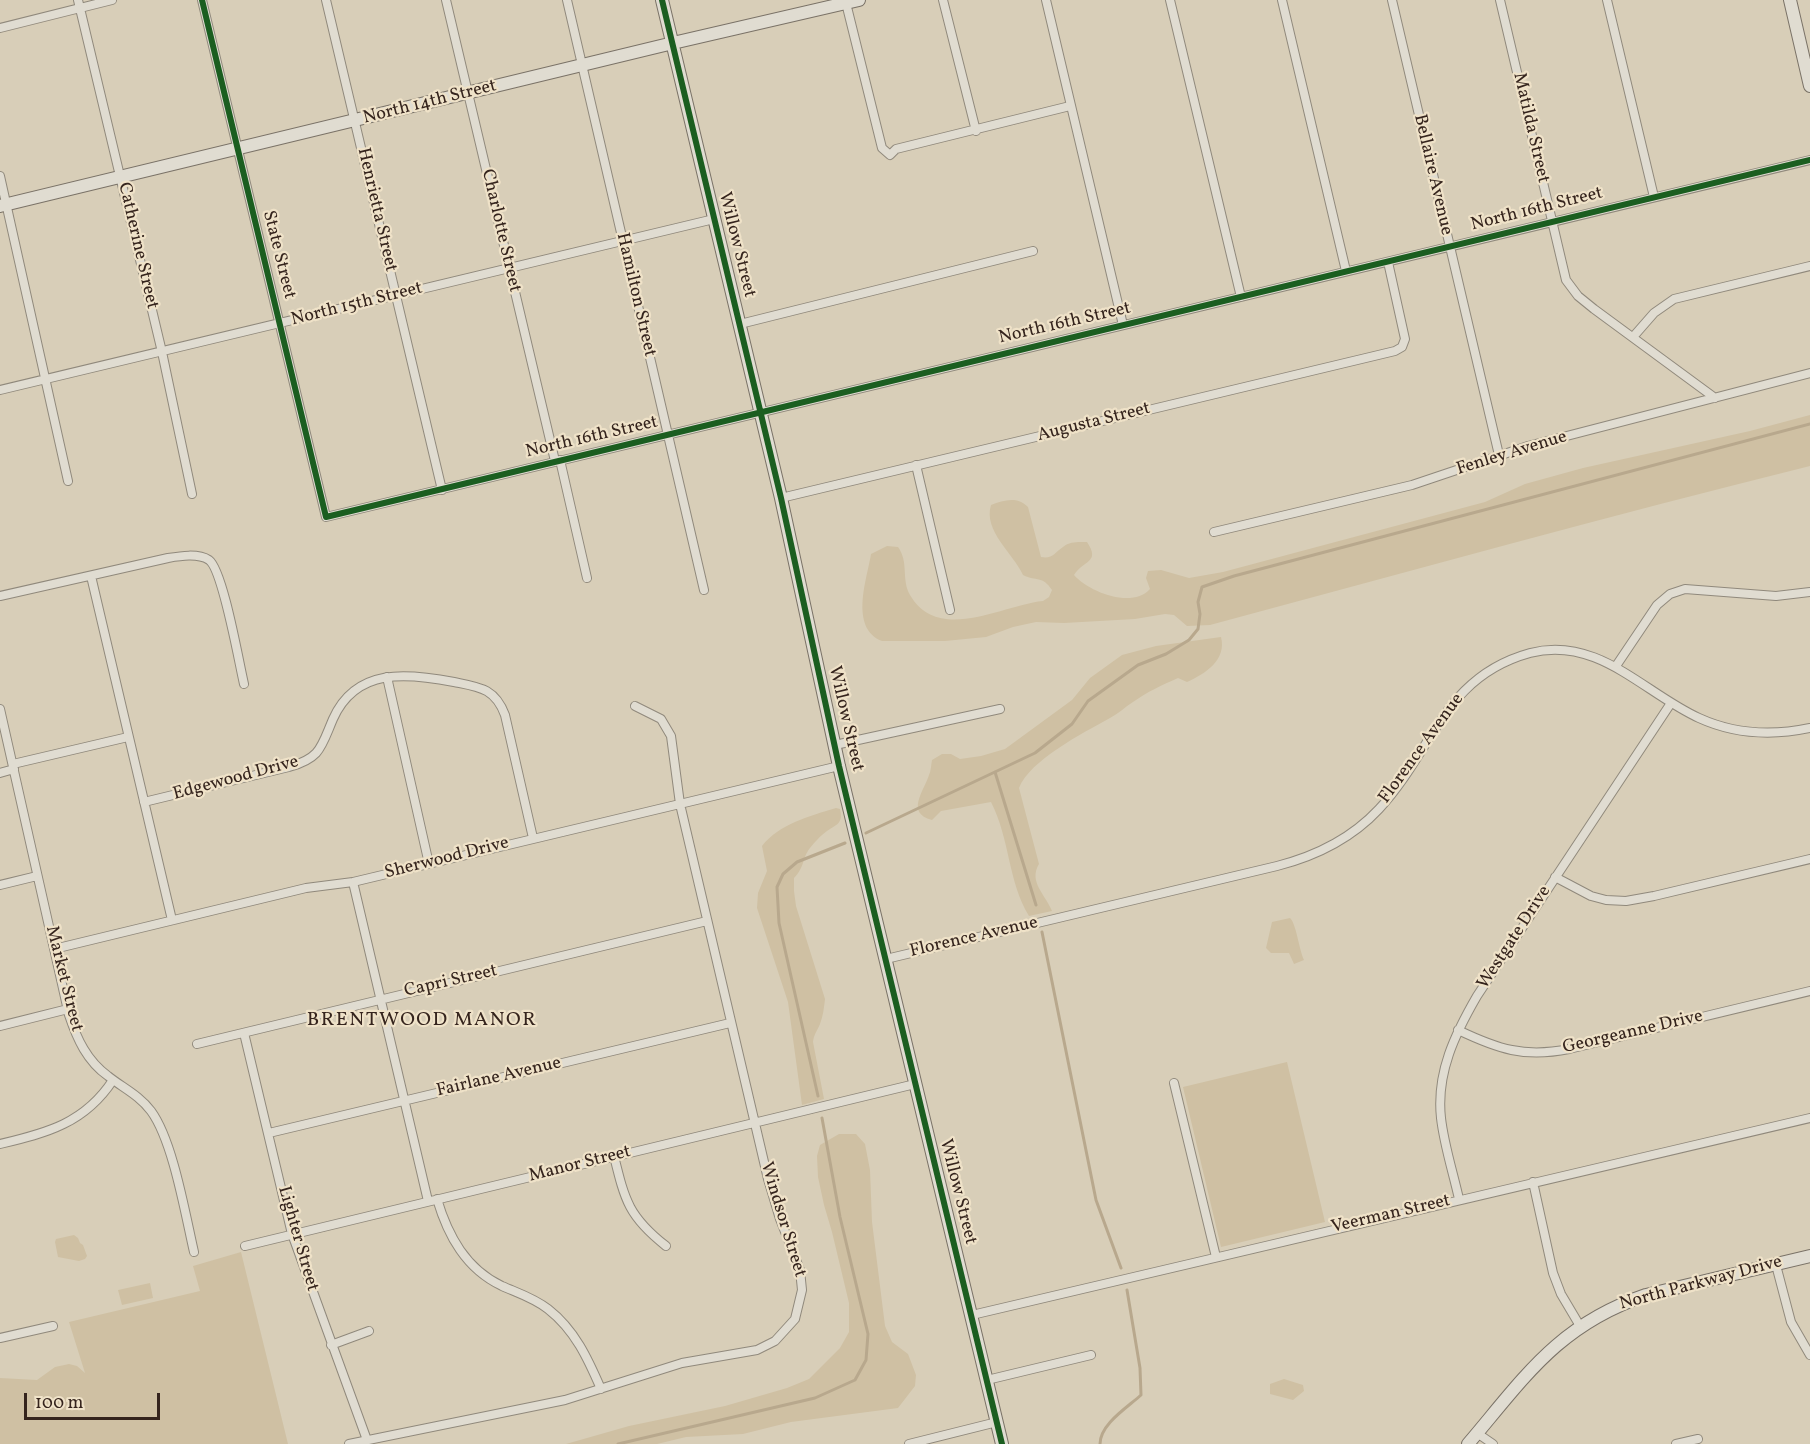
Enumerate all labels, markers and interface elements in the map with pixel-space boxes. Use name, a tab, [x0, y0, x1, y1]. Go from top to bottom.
street label: Matilda Street	[1507, 71, 1553, 185]
street label: North 14th Street	[361, 76, 499, 130]
street label: Bellaire Avenue	[1408, 112, 1456, 238]
street label: Henrietta Street	[351, 146, 401, 274]
street label: Charlotte Street	[475, 167, 525, 295]
street label: Catherine Street	[112, 181, 162, 311]
street label: North 16th Street	[1469, 183, 1605, 237]
street label: Willow Street	[712, 190, 760, 300]
street label: State Street	[257, 209, 299, 301]
street label: Hamilton Street	[610, 231, 660, 359]
street label: North 15th Street	[289, 278, 425, 332]
street label: North 16th Street	[997, 298, 1133, 350]
street label: Augusta Street	[1035, 399, 1153, 447]
street label: North 16th Street	[524, 412, 660, 464]
street label: Fenley Avenue	[1454, 427, 1570, 481]
street label: Willow Street	[822, 664, 868, 774]
street label: Florence Avenue	[1375, 690, 1469, 808]
street label: Edgewood Drive	[171, 752, 301, 806]
street label: Sherwood Drive	[383, 833, 511, 885]
street label: Westgate Drive	[1473, 882, 1557, 994]
street label: Florence Avenue	[908, 913, 1040, 963]
street label: Market Street	[39, 924, 87, 1034]
street label: Capri Street	[402, 961, 500, 1003]
street label: Georgeanne Drive	[1561, 1006, 1705, 1060]
district label: BRENTWOOD MANOR	[307, 1009, 537, 1033]
street label: Fairlane Avenue	[435, 1053, 563, 1103]
street label: Willow Street	[933, 1137, 981, 1247]
street label: Manor Street	[527, 1142, 633, 1188]
street label: Windsor Street	[754, 1160, 810, 1280]
street label: Lighter Street	[272, 1184, 322, 1294]
street label: Veerman Street	[1329, 1191, 1453, 1239]
street label: North Parkway Drive	[1617, 1252, 1785, 1316]
scale bar	[27, 1381, 164, 1419]
text: 100 m	[35, 1391, 84, 1416]

